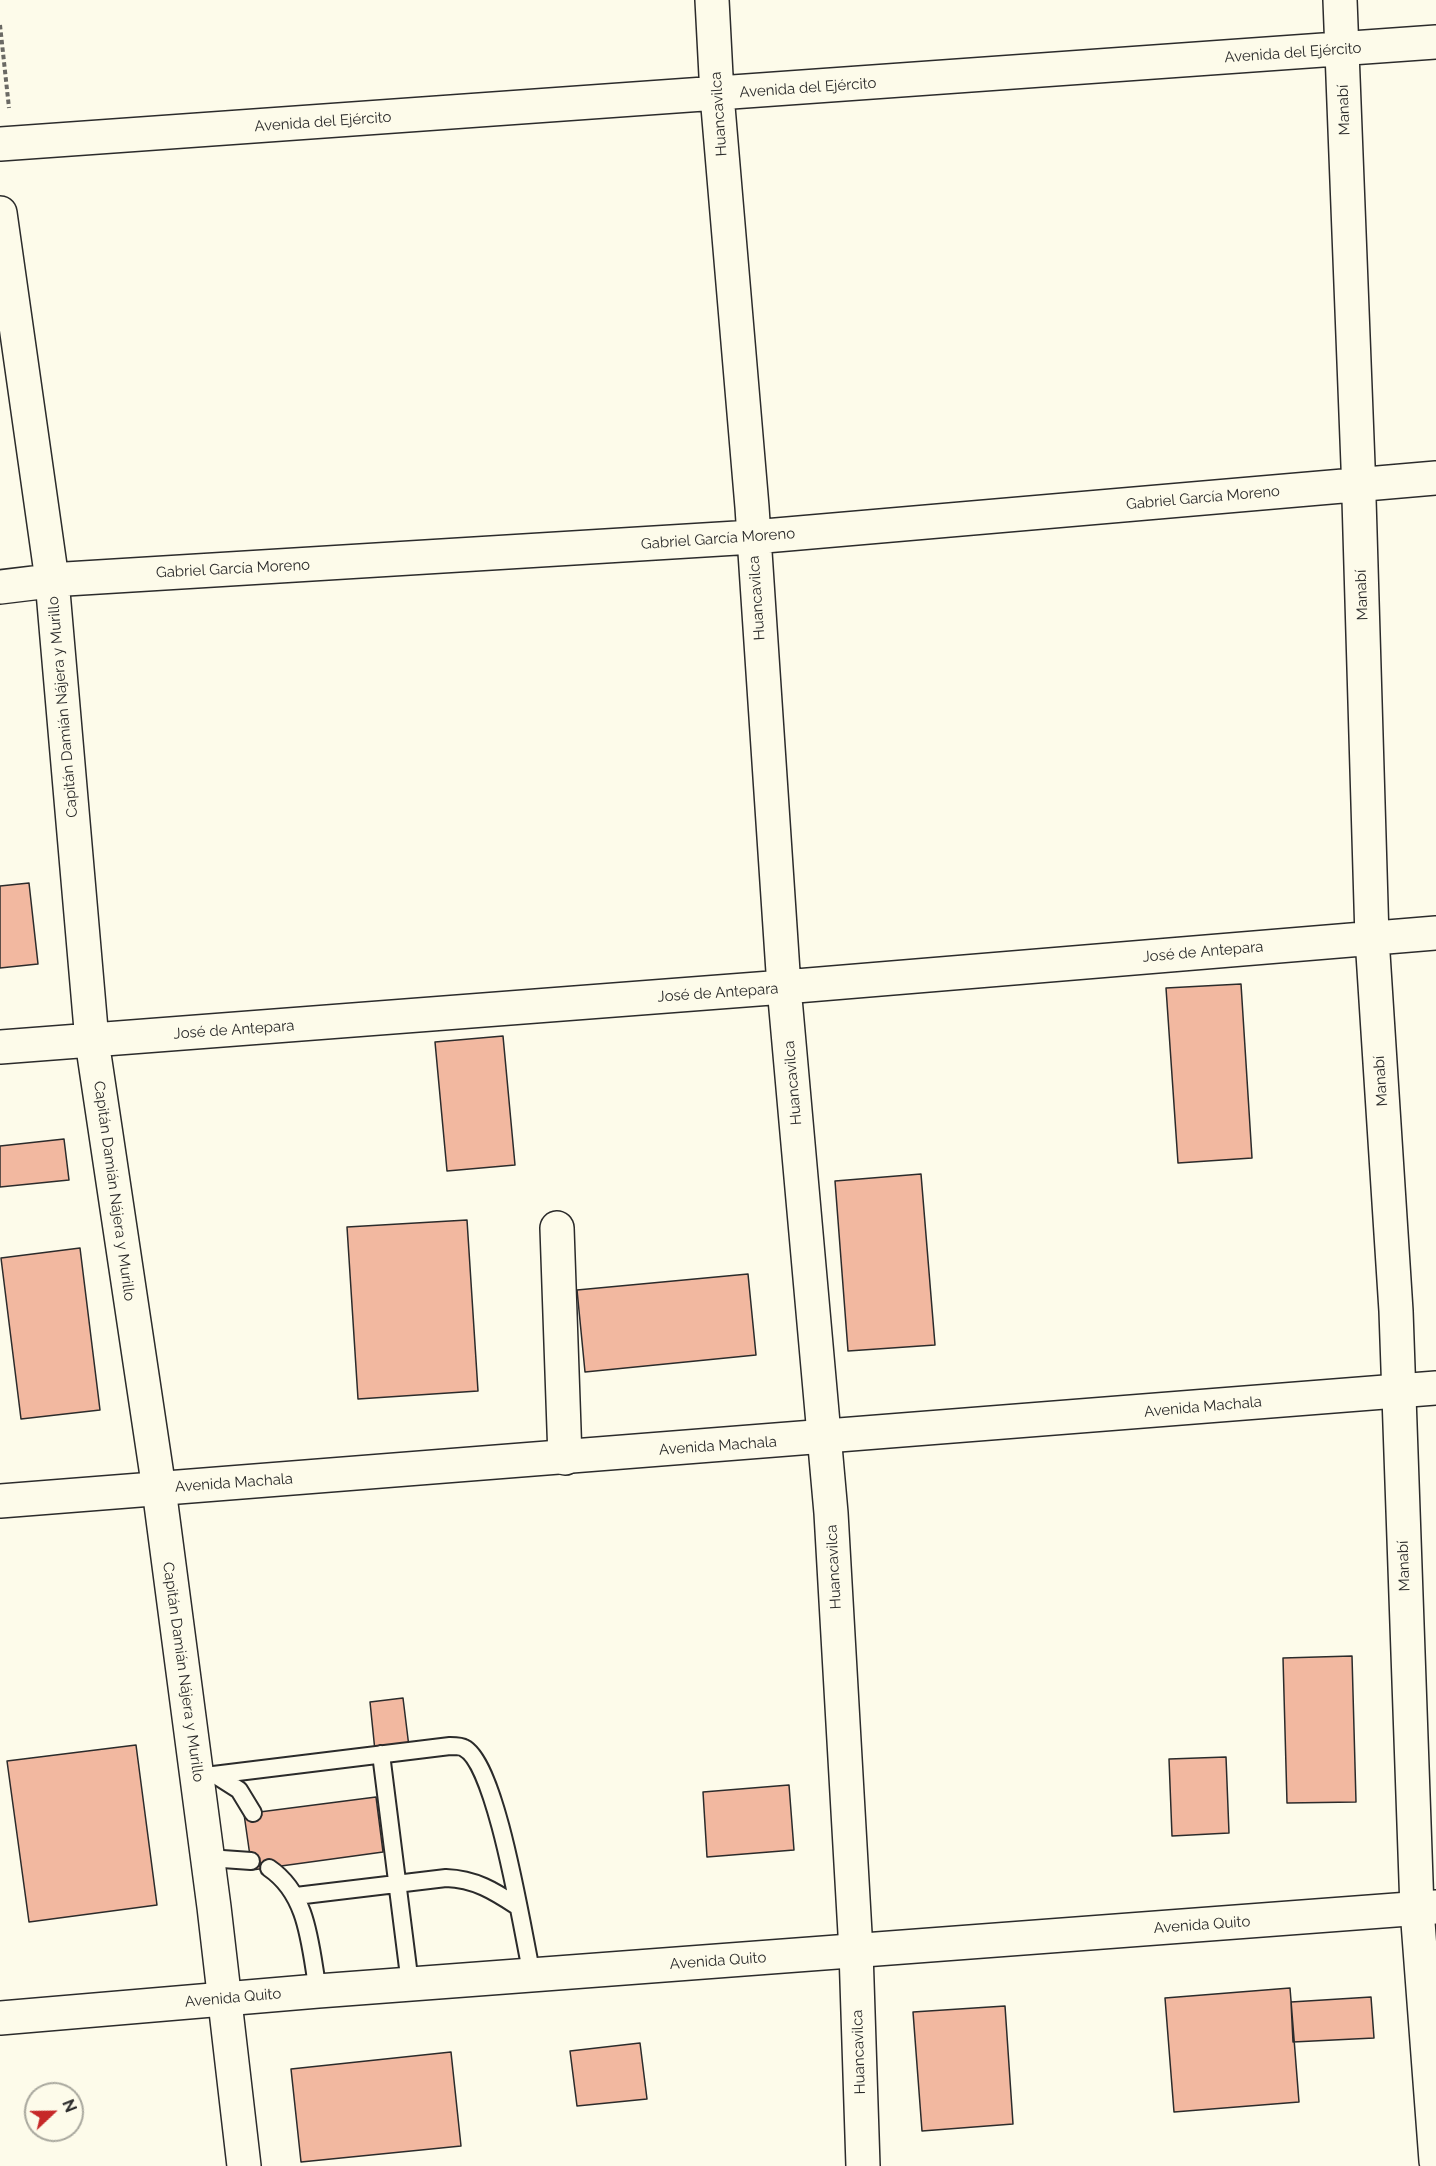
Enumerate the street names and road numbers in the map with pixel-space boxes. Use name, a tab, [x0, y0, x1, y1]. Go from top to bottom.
street label: Avenida del Ejército	[1224, 39, 1362, 67]
street label: Huancavilca	[707, 71, 731, 157]
street label: Avenida del Ejército	[739, 74, 877, 102]
street label: Manabí	[1334, 84, 1354, 136]
street label: Avenida del Ejército	[254, 108, 392, 136]
street label: Gabriel García Moreno	[1125, 482, 1281, 514]
street label: Gabriel García Moreno	[640, 525, 796, 553]
street label: Huancavilca	[745, 555, 769, 641]
street label: Gabriel García Moreno	[155, 556, 311, 582]
street label: Manabí	[1352, 569, 1372, 621]
street label: Capitán Damián Nájera y Murillo	[44, 596, 82, 818]
street label: José de Antepara	[1142, 938, 1264, 966]
street label: José de Antepara	[657, 980, 779, 1006]
street label: José de Antepara	[173, 1017, 295, 1043]
street label: Huancavilca	[780, 1040, 806, 1126]
street label: Manabí	[1370, 1055, 1392, 1107]
street label: Capitán Damián Nájera y Murillo	[90, 1080, 138, 1302]
street label: Avenida Machala	[1143, 1393, 1263, 1421]
street label: Avenida Machala	[658, 1433, 778, 1459]
street label: Avenida Machala	[174, 1470, 294, 1496]
street label: Huancavilca	[823, 1524, 845, 1610]
street label: Manabí	[1394, 1540, 1414, 1592]
street label: Capitán Damián Nájera y Murillo	[159, 1561, 207, 1783]
street label: Avenida Quito	[1153, 1913, 1251, 1937]
street label: Avenida Quito	[669, 1949, 767, 1973]
street label: Avenida Quito	[184, 1985, 282, 2011]
street label: Huancavilca	[849, 2009, 869, 2095]

